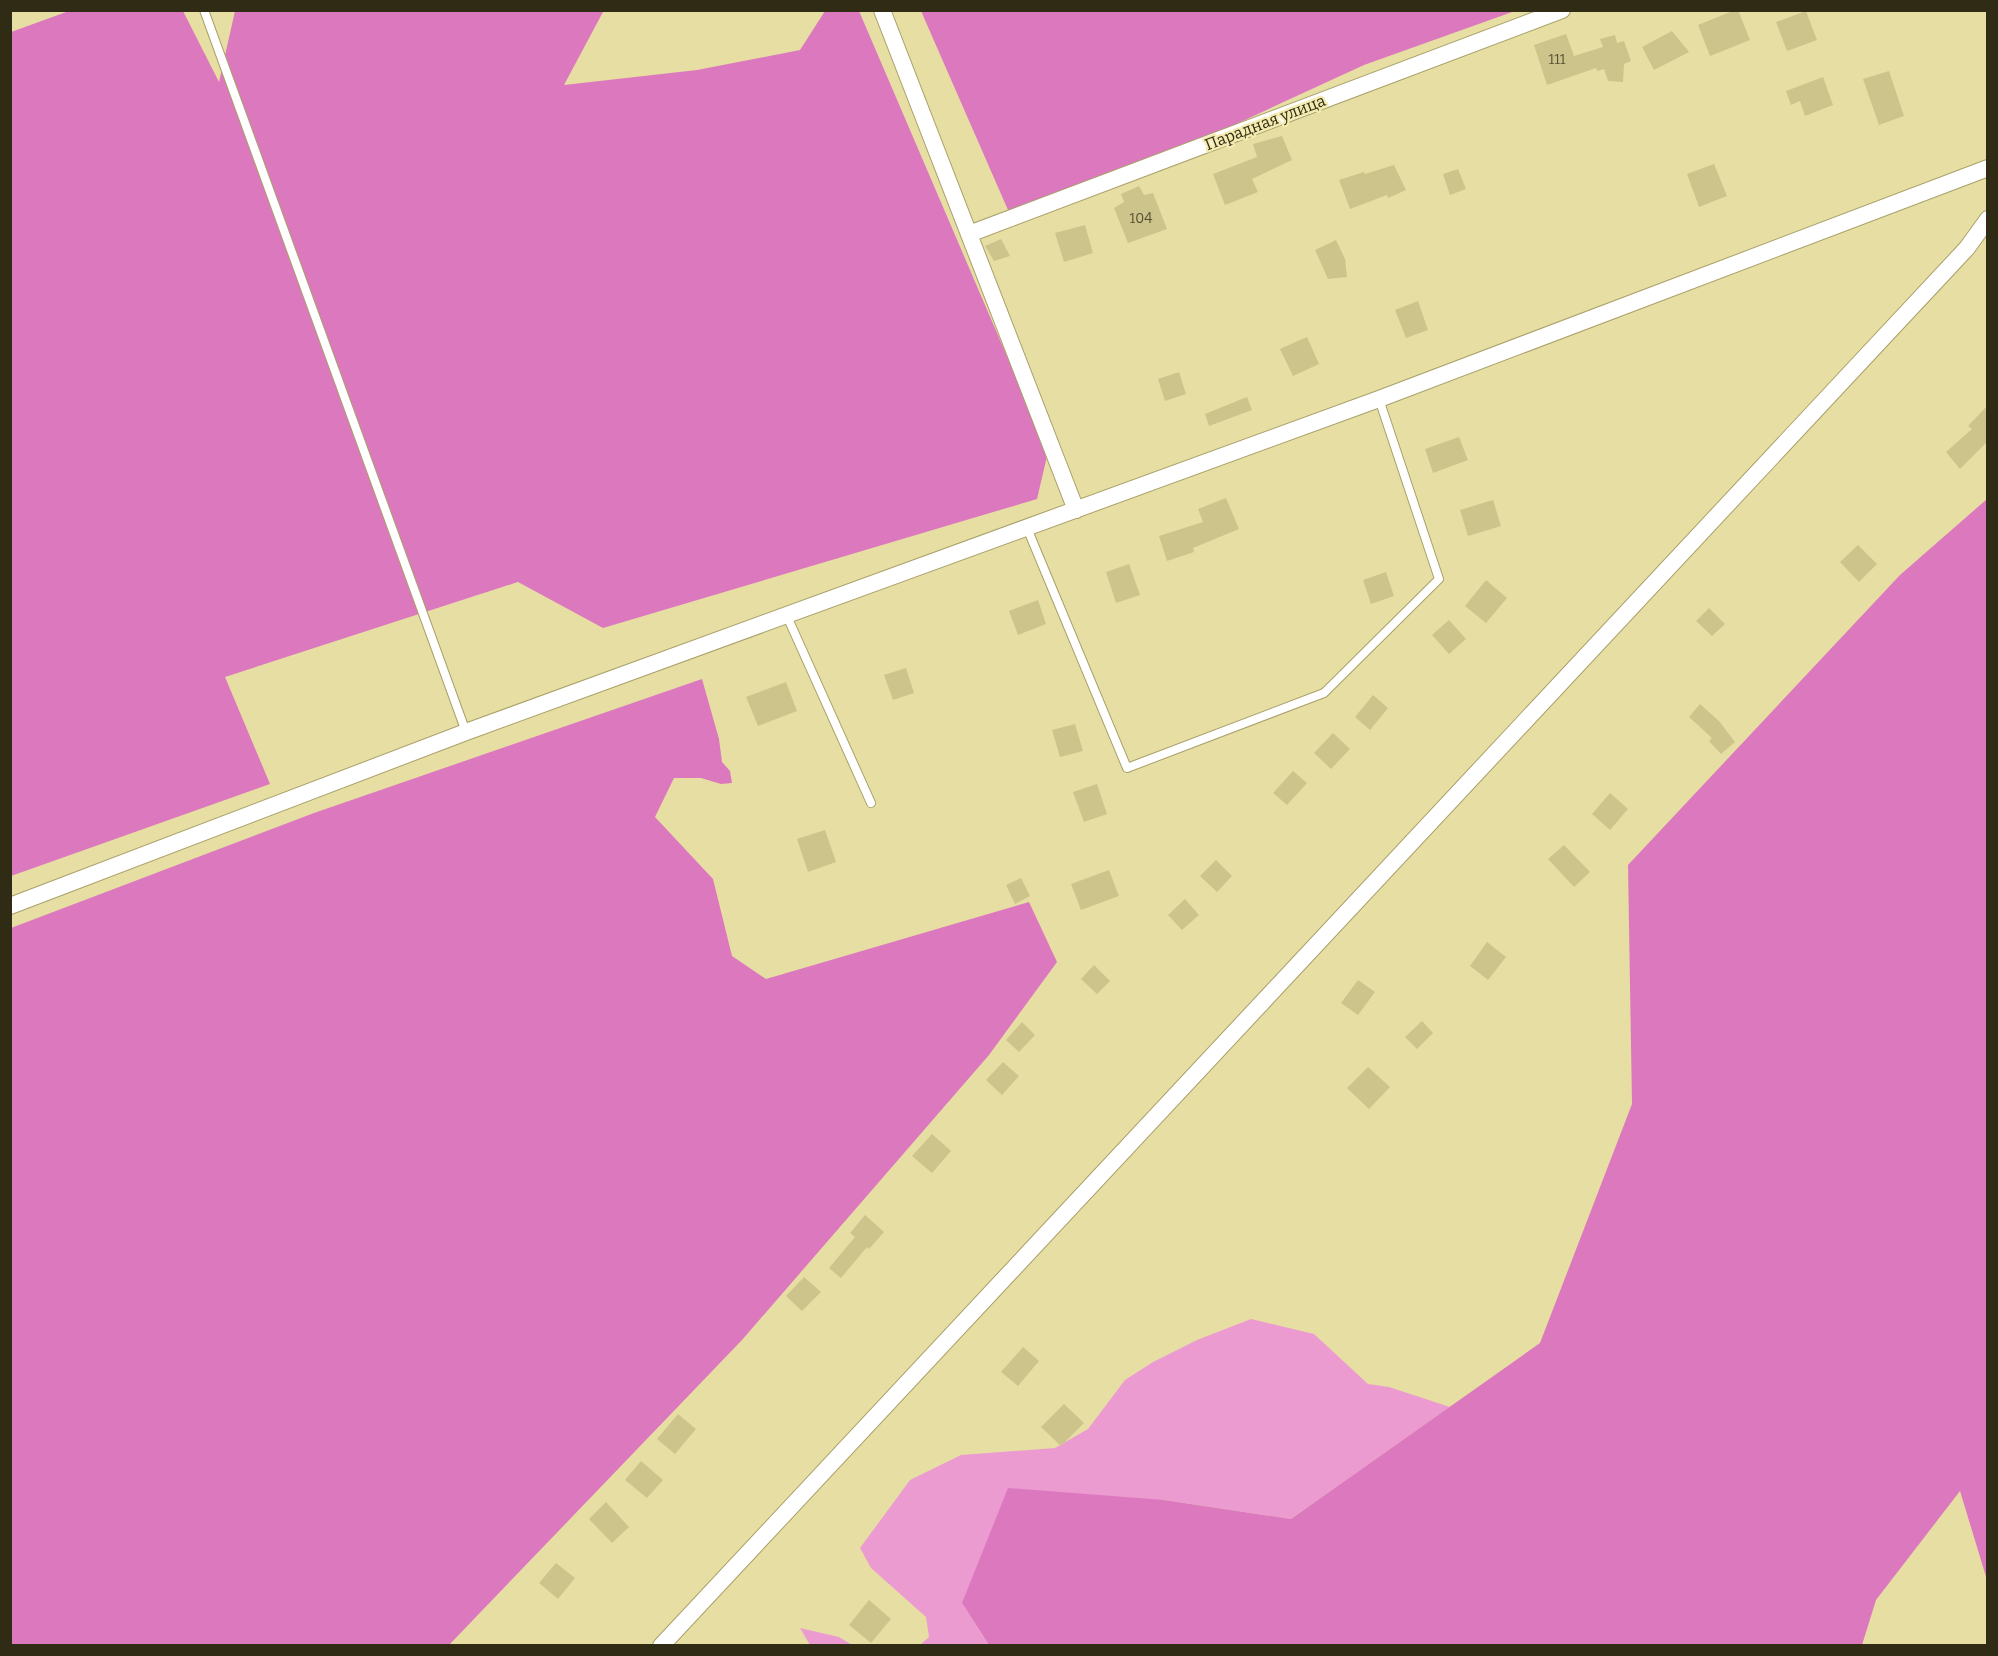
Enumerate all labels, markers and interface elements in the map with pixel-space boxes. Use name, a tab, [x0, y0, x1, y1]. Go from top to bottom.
house number: 111	[1548, 51, 1566, 68]
street label: Парадная улица	[1202, 91, 1328, 154]
house number: 104	[1130, 210, 1152, 227]

